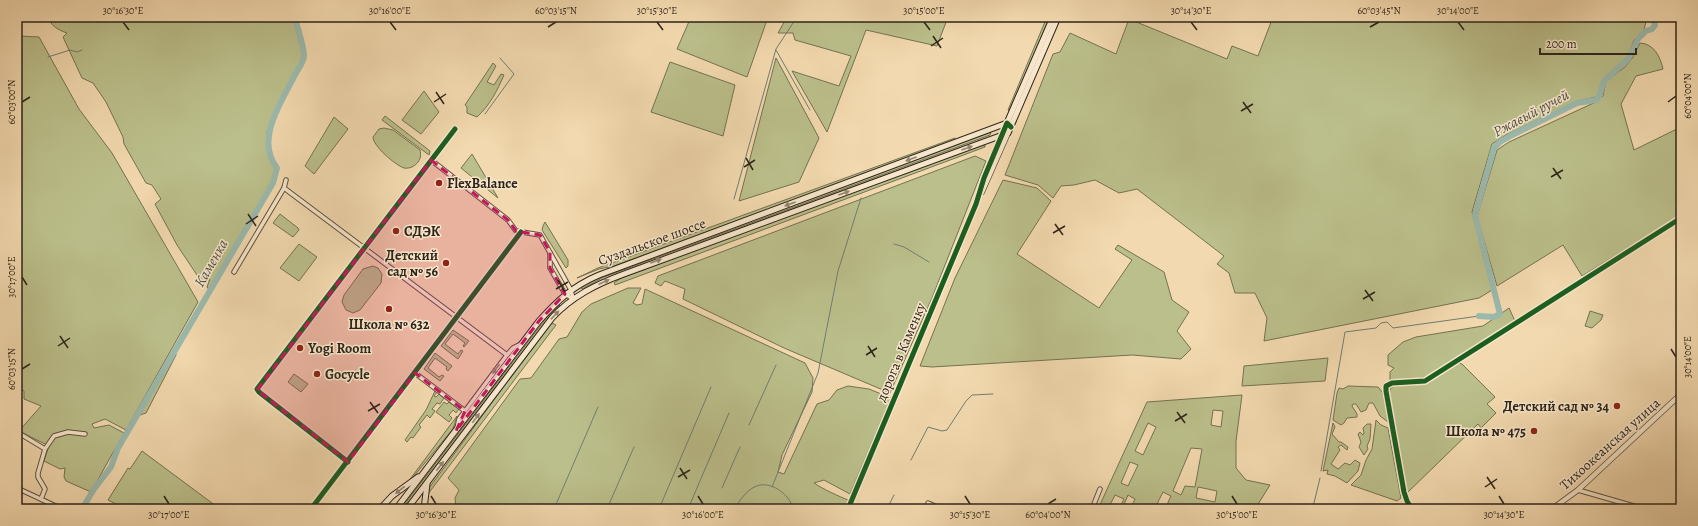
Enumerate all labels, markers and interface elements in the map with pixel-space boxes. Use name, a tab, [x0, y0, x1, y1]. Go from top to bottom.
text: 30°16'30"E	[103, 4, 143, 17]
text: 30°16'00"E	[369, 4, 411, 17]
text: 60°03'15"N	[535, 4, 577, 17]
text: 30°15'30"E	[637, 4, 677, 17]
text: 30°15'00"E	[903, 4, 945, 17]
text: 30°14'30"E	[1171, 4, 1211, 17]
text: 60°03'45"N	[1357, 4, 1401, 17]
text: 30°14'00"E	[1437, 4, 1479, 17]
scale bar	[1540, 30, 1636, 56]
text: 200 m	[1546, 36, 1577, 52]
text: 60°04'00"N	[1681, 73, 1694, 119]
text: 60°03'00"N	[5, 79, 18, 125]
water label: Ржавый ручей	[1490, 84, 1573, 141]
one-way arrow	[961, 145, 973, 151]
one-way arrow	[905, 157, 917, 163]
place label: FlexBalance	[447, 174, 518, 193]
marker: FlexBalance	[434, 178, 444, 188]
one-way arrow	[839, 189, 851, 195]
one-way arrow	[783, 202, 795, 208]
street label: Суздальское шоссе	[596, 214, 708, 270]
place label: СДЭК	[404, 222, 441, 241]
marker: СДЭК	[391, 226, 401, 236]
water label: Каменка	[189, 235, 233, 291]
place label: Детский сад № 56	[385, 246, 438, 281]
text: 30°17'00"E	[5, 256, 18, 298]
marker: Детский сад № 56	[441, 258, 451, 268]
one-way arrow	[651, 258, 663, 264]
one-way arrow	[599, 278, 611, 284]
street label: дорога в Каменку	[871, 299, 931, 405]
marker: Школа № 632	[384, 304, 394, 314]
one-way arrow	[550, 310, 560, 320]
place label: Школа № 632	[348, 315, 430, 334]
text: 30°14'00"E	[1681, 336, 1694, 378]
place label: Yogi Room	[307, 339, 371, 358]
marker: Yogi Room	[295, 343, 305, 353]
text: 60°03'15"N	[5, 348, 18, 390]
one-way arrow	[492, 364, 501, 375]
place label: Gocycle	[325, 365, 370, 384]
marker: Gocycle	[312, 369, 322, 379]
street label: Тихоокеанская улица	[1556, 393, 1665, 494]
place label: Детский сад № 34	[1503, 397, 1609, 416]
marker: Детский сад № 34	[1612, 401, 1622, 411]
one-way arrow	[472, 413, 480, 423]
place label: Школа № 475	[1446, 422, 1526, 441]
marker: Школа № 475	[1529, 426, 1539, 436]
one-way arrow	[436, 460, 444, 471]
one-way arrow	[394, 486, 405, 495]
text: 30°17'00"E	[148, 508, 190, 521]
text: 30°16'30"E	[416, 508, 456, 521]
text: 30°16'00"E	[682, 508, 724, 521]
text: 30°15'30"E	[950, 508, 990, 521]
text: 60°04'00"N	[1025, 508, 1071, 521]
text: 30°15'00"E	[1216, 508, 1258, 521]
text: 30°14'30"E	[1484, 508, 1524, 521]

